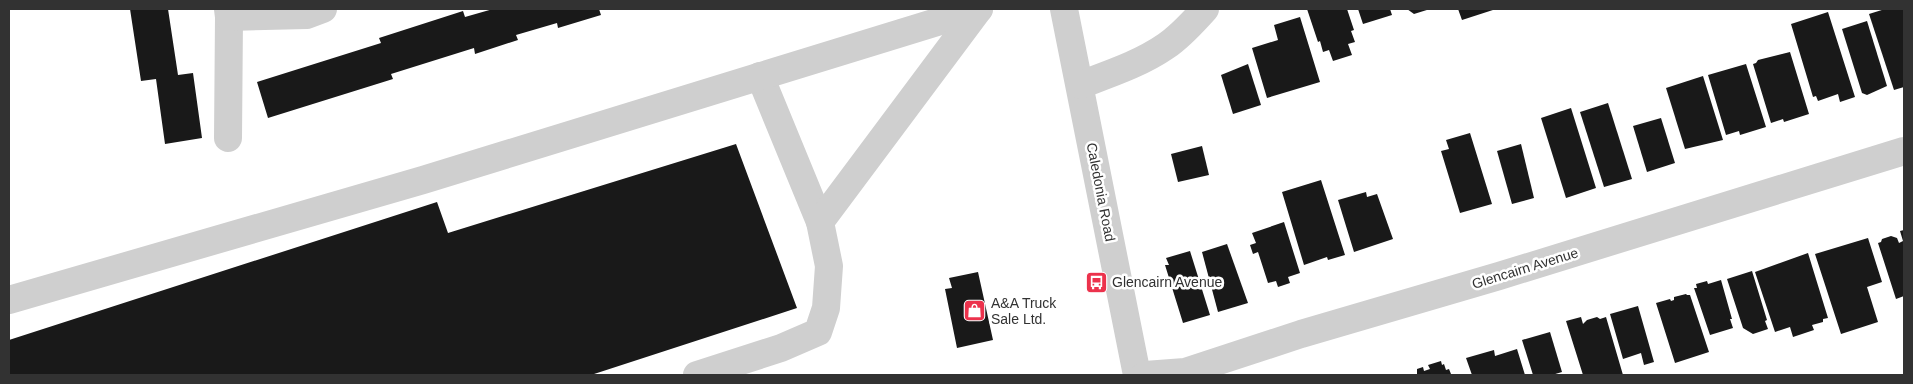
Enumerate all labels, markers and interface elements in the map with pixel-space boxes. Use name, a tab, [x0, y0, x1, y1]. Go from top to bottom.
street label: Caledonia Road	[1084, 141, 1118, 243]
street label: Glencairn Avenue	[1470, 244, 1580, 292]
bus stop icon: Glencairn Avenue	[1084, 270, 1108, 294]
place label: Glencairn Avenue	[1112, 274, 1222, 290]
place label: A&A Truck Sale Ltd.	[991, 295, 1057, 327]
shop icon: A&A Truck Sale Ltd.	[963, 299, 987, 323]

